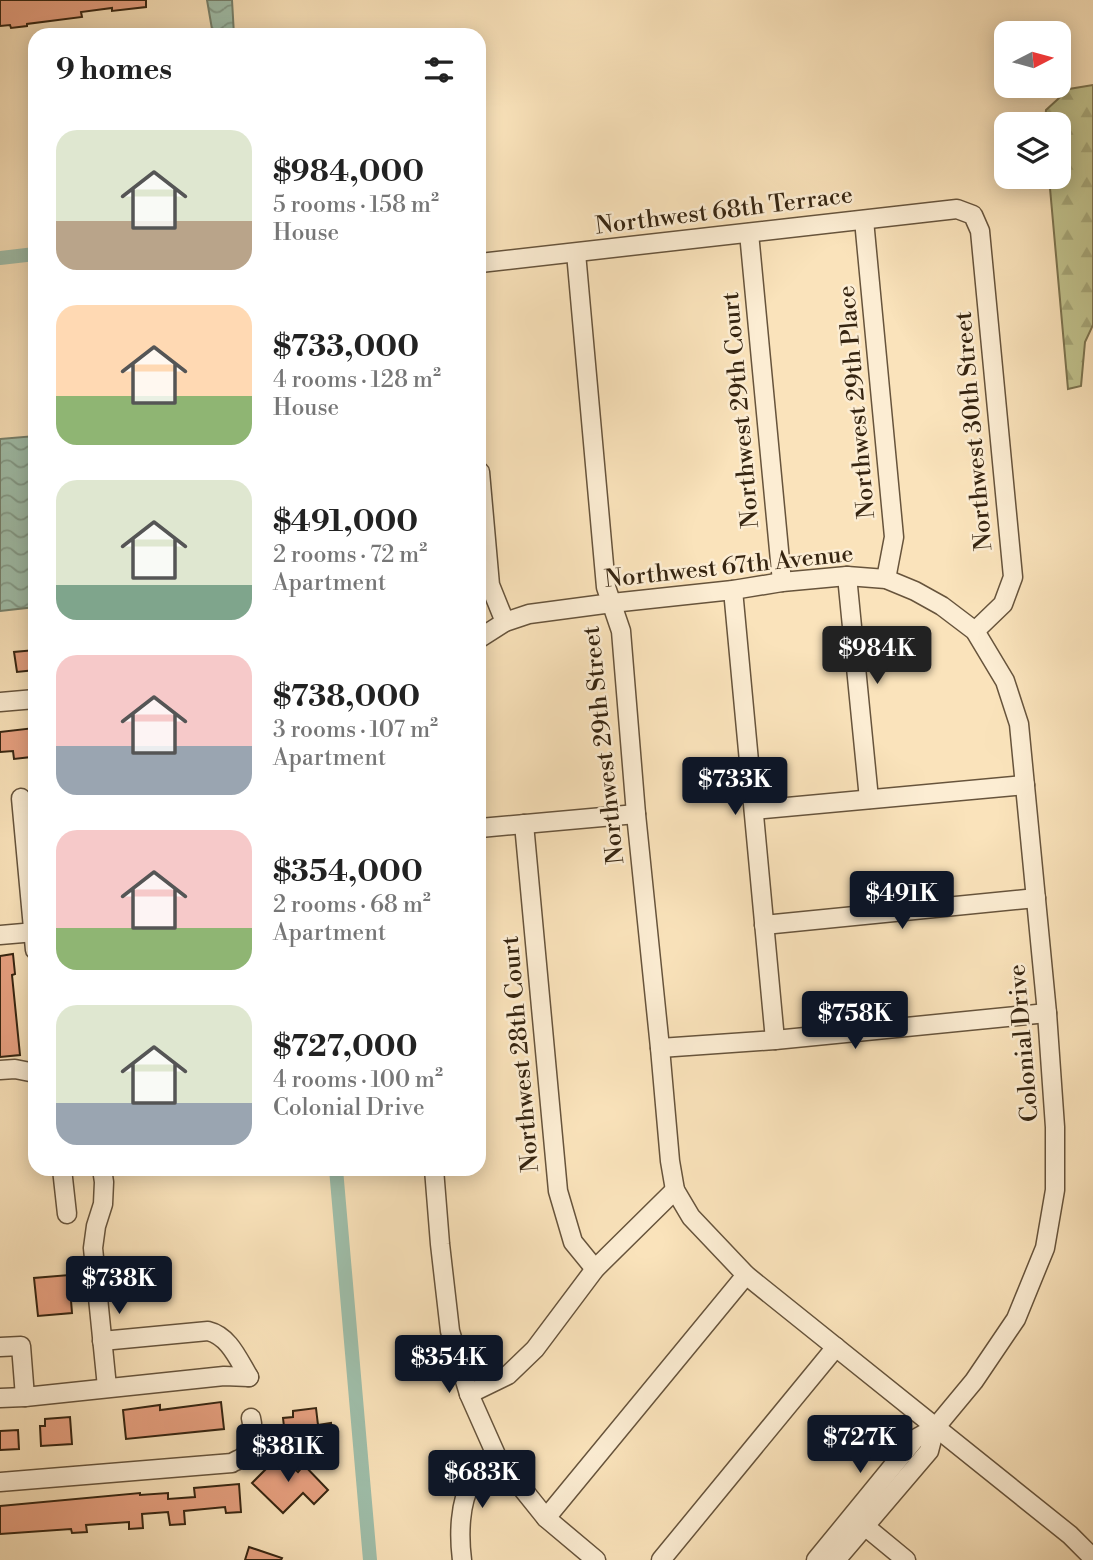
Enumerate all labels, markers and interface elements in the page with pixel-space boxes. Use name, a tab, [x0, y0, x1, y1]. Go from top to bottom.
north arrow	[994, 21, 1071, 98]
map controls	[994, 21, 1071, 189]
text: 9 homes	[56, 51, 172, 89]
icon: filters	[420, 51, 458, 89]
button: layers	[994, 112, 1071, 189]
text: $984,000	[273, 153, 424, 191]
icon: home	[112, 158, 196, 242]
street label: Northwest 68th Terrace	[593, 180, 855, 242]
text: 5 rooms · 158 m²	[273, 191, 439, 219]
text: House	[273, 219, 339, 247]
street label: Northwest 29th Place	[832, 284, 882, 520]
street label: Northwest 29th Court	[716, 290, 766, 529]
street label: Northwest 30th Street	[949, 310, 999, 552]
text: $733,000	[273, 328, 419, 366]
icon: home	[112, 333, 196, 417]
text: 4 rooms · 128 m²	[273, 366, 441, 394]
text: House	[273, 394, 339, 422]
text: $491,000	[273, 503, 418, 541]
icon: home	[112, 508, 196, 592]
street label: Northwest 67th Avenue	[603, 539, 855, 595]
text: 2 rooms · 72 m²	[273, 541, 427, 569]
text: Apartment	[273, 569, 386, 597]
street label: Northwest 29th Street	[577, 624, 631, 865]
pin: $984K	[828, 626, 926, 686]
text: $984K	[838, 635, 916, 663]
text: $738,000	[273, 678, 420, 716]
icon: home	[112, 683, 196, 767]
text: 3 rooms · 107 m²	[273, 716, 438, 744]
text: Apartment	[273, 744, 386, 772]
pin: $733K	[686, 758, 784, 817]
text: $733K	[698, 766, 772, 794]
text: $354,000	[273, 853, 423, 891]
icon: home	[112, 858, 196, 942]
pin: $491K	[853, 872, 951, 931]
text: $491K	[866, 880, 938, 908]
text: 2 rooms · 68 m²	[273, 891, 431, 919]
text: Apartment	[273, 919, 386, 947]
street label: Northwest 28th Court	[496, 934, 546, 1174]
street label: Colonial Drive	[1002, 963, 1046, 1123]
pin: $758K	[806, 992, 904, 1051]
text: $758K	[818, 1000, 892, 1028]
text: $727,000	[273, 1028, 417, 1066]
icon: home	[112, 1033, 196, 1117]
text: 4 rooms · 100 m²	[273, 1066, 443, 1094]
text: Colonial Drive	[273, 1094, 425, 1122]
pin: $738K	[70, 1256, 168, 1316]
text: $738K	[82, 1265, 156, 1293]
pin: $354K	[400, 1336, 498, 1395]
text: $354K	[411, 1344, 487, 1372]
pin: $727K	[811, 1416, 909, 1475]
pin: $381K	[239, 1424, 337, 1484]
text: $727K	[823, 1424, 897, 1452]
text: $381K	[252, 1433, 324, 1461]
pin: $683K	[433, 1450, 531, 1510]
text: $683K	[444, 1459, 520, 1487]

